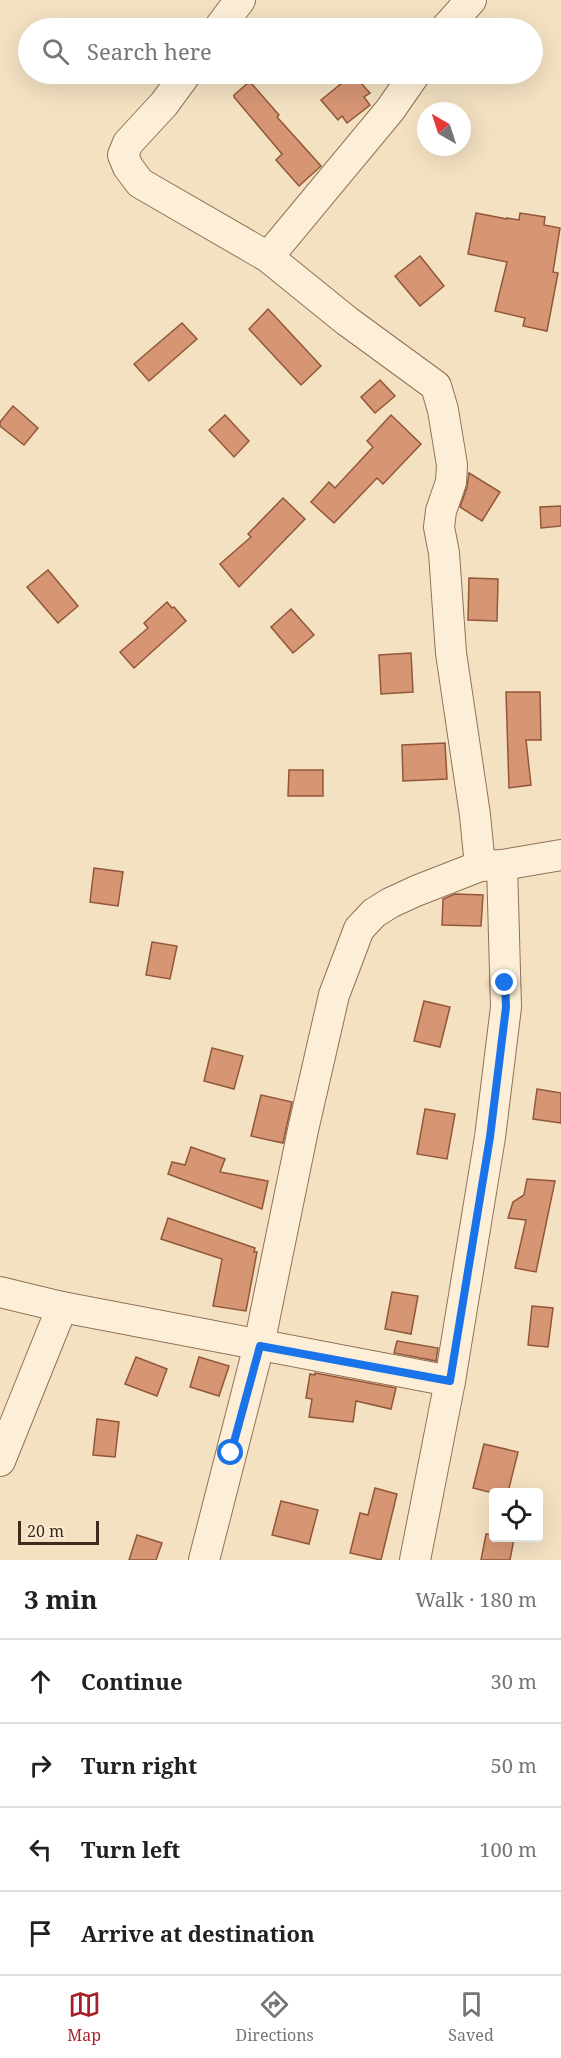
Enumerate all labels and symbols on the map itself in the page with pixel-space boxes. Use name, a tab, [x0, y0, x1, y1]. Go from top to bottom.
north arrow	[417, 102, 471, 156]
route end	[491, 969, 517, 995]
route start	[217, 1439, 243, 1465]
scale bar	[18, 1518, 99, 1546]

